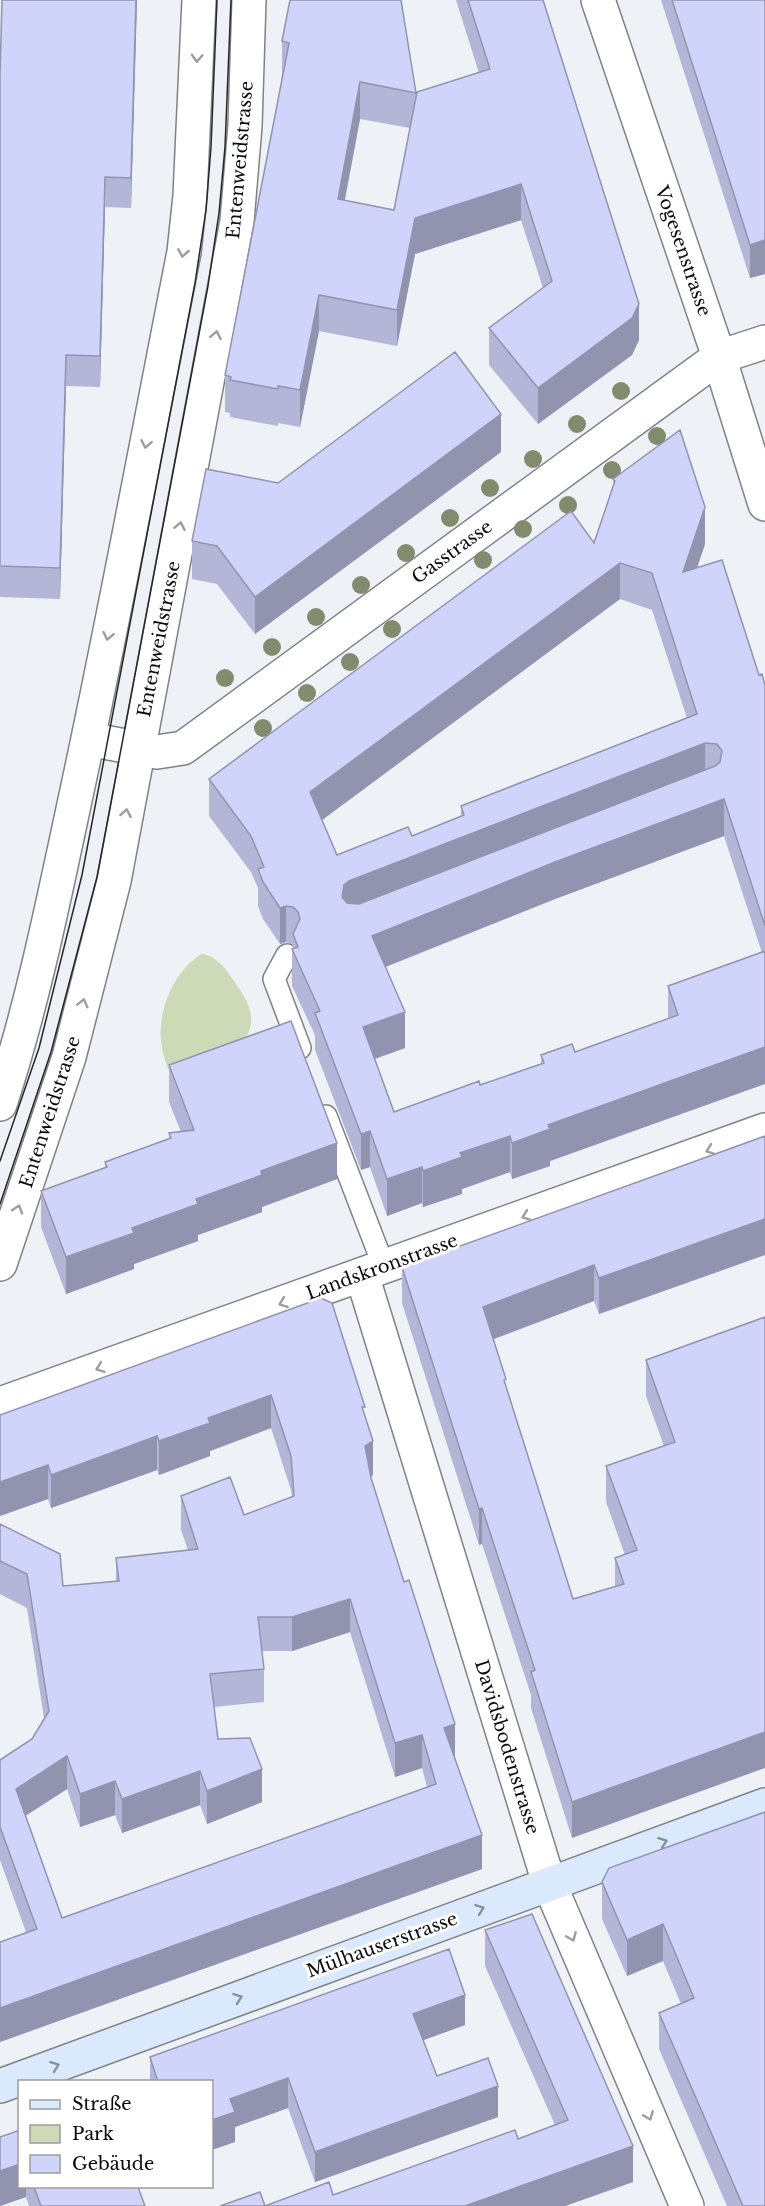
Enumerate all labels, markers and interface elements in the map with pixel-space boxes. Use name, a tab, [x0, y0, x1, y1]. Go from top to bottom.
one-way arrow	[191, 54, 204, 63]
street label: Entenweidstrasse	[222, 80, 258, 240]
street label: Vogesenstrasse	[650, 182, 716, 319]
one-way arrow	[177, 247, 190, 257]
one-way arrow	[209, 330, 222, 340]
one-way arrow	[140, 439, 153, 449]
street label: Gasstrasse	[408, 515, 496, 589]
one-way arrow	[173, 522, 186, 532]
street label: Entenweidstrasse	[133, 559, 185, 719]
one-way arrow	[102, 630, 115, 640]
one-way arrow	[119, 808, 132, 818]
one-way arrow	[75, 998, 88, 1008]
street label: Entenweidstrasse	[15, 1033, 85, 1191]
one-way arrow	[705, 1142, 716, 1155]
one-way arrow	[11, 1204, 24, 1215]
one-way arrow	[521, 1208, 532, 1221]
street label: Landskronstrasse	[303, 1229, 461, 1305]
one-way arrow	[279, 1295, 289, 1308]
one-way arrow	[95, 1361, 106, 1374]
street label: Davidsbodenstrasse	[470, 1657, 544, 1837]
one-way arrow	[657, 1836, 668, 1849]
one-way arrow	[474, 1903, 485, 1916]
street label: Mülhauserstrasse	[304, 1907, 460, 1983]
one-way arrow	[565, 1930, 577, 1941]
one-way arrow	[232, 1993, 243, 2006]
one-way arrow	[49, 2060, 60, 2073]
legend	[18, 2080, 213, 2188]
text: Straße	[72, 2093, 132, 2115]
one-way arrow	[642, 2110, 654, 2121]
text: Park	[72, 2123, 114, 2145]
text: Gebäude	[72, 2153, 154, 2175]

